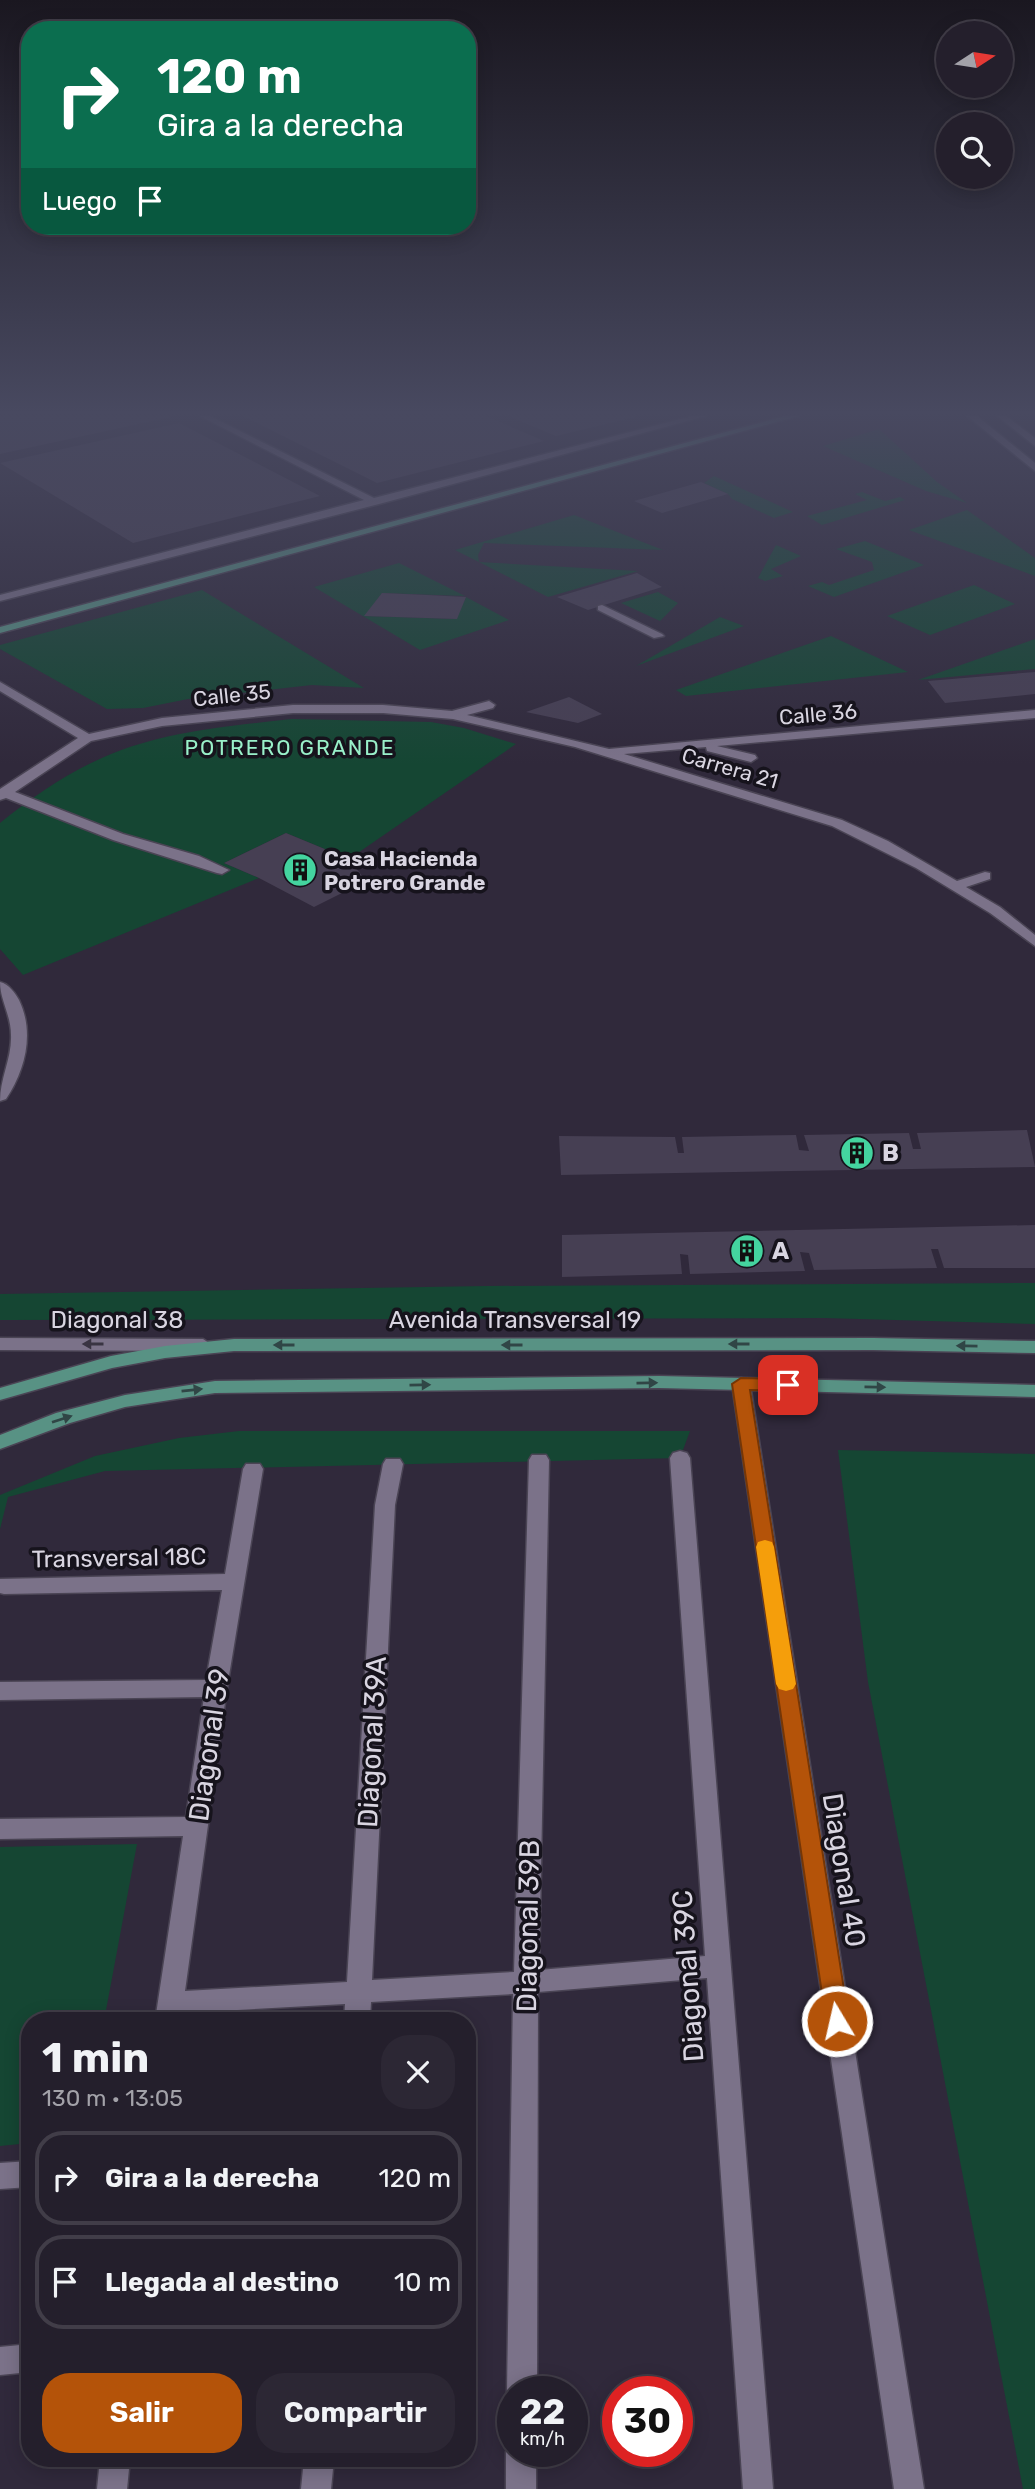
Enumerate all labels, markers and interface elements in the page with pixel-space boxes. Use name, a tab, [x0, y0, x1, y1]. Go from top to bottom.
north arrow	[936, 21, 1013, 98]
map controls	[936, 21, 1013, 189]
text: 120 m	[157, 47, 302, 105]
icon: right	[42, 49, 133, 140]
text: Gira a la derecha	[157, 106, 404, 144]
button: search	[936, 112, 1013, 189]
icon: arrive	[131, 182, 169, 220]
text: Luego	[42, 186, 117, 217]
street label: Calle 35	[192, 679, 272, 711]
street label: Calle 36	[778, 698, 858, 730]
district label: POTRERO GRANDE	[184, 735, 396, 760]
street label: Carrera 21	[679, 742, 781, 794]
place label: Casa Hacienda Potrero Grande	[324, 846, 485, 895]
building icon: Casa Hacienda Potrero Grande	[281, 851, 319, 889]
building icon: B	[838, 1134, 876, 1172]
place label: B	[882, 1139, 899, 1167]
building icon: A	[728, 1232, 766, 1270]
place label: A	[772, 1237, 789, 1265]
street label: Diagonal 38	[51, 1306, 183, 1334]
street label: Avenida Transversal 19	[389, 1306, 641, 1334]
one-way arrow	[81, 1338, 103, 1350]
one-way arrow	[728, 1338, 750, 1350]
one-way arrow	[273, 1339, 295, 1351]
one-way arrow	[501, 1339, 523, 1351]
one-way arrow	[956, 1340, 978, 1352]
pin	[758, 1355, 818, 1415]
icon: arrive	[769, 1366, 807, 1404]
one-way arrow	[637, 1377, 659, 1388]
one-way arrow	[409, 1379, 431, 1391]
one-way arrow	[864, 1381, 886, 1392]
one-way arrow	[182, 1384, 204, 1395]
one-way arrow	[51, 1413, 72, 1424]
street label: Transversal 18C	[31, 1542, 207, 1574]
street label: Diagonal 39A	[351, 1655, 393, 1829]
street label: Diagonal 39	[182, 1667, 236, 1823]
street label: Diagonal 40	[816, 1791, 872, 1949]
street label: Diagonal 39B	[510, 1839, 546, 2013]
street label: Diagonal 39C	[666, 1889, 710, 2063]
position arrow	[800, 1984, 874, 2058]
text: 1 min	[42, 2033, 149, 2083]
button: close	[381, 2035, 455, 2109]
text: 130 m · 13:05	[42, 2084, 183, 2112]
icon: right	[46, 2159, 84, 2197]
text: Gira a la derecha	[105, 2163, 319, 2194]
text: 120 m	[379, 2163, 451, 2194]
icon: arrive	[46, 2263, 84, 2301]
text: Llegada al destino	[105, 2267, 339, 2298]
text: 10 m	[394, 2267, 451, 2298]
button: Salir	[42, 2373, 242, 2453]
button: Compartir	[256, 2373, 455, 2453]
speed limit sign: 30	[602, 2376, 693, 2467]
text: 22	[520, 2391, 565, 2433]
text: km/h	[520, 2428, 565, 2450]

